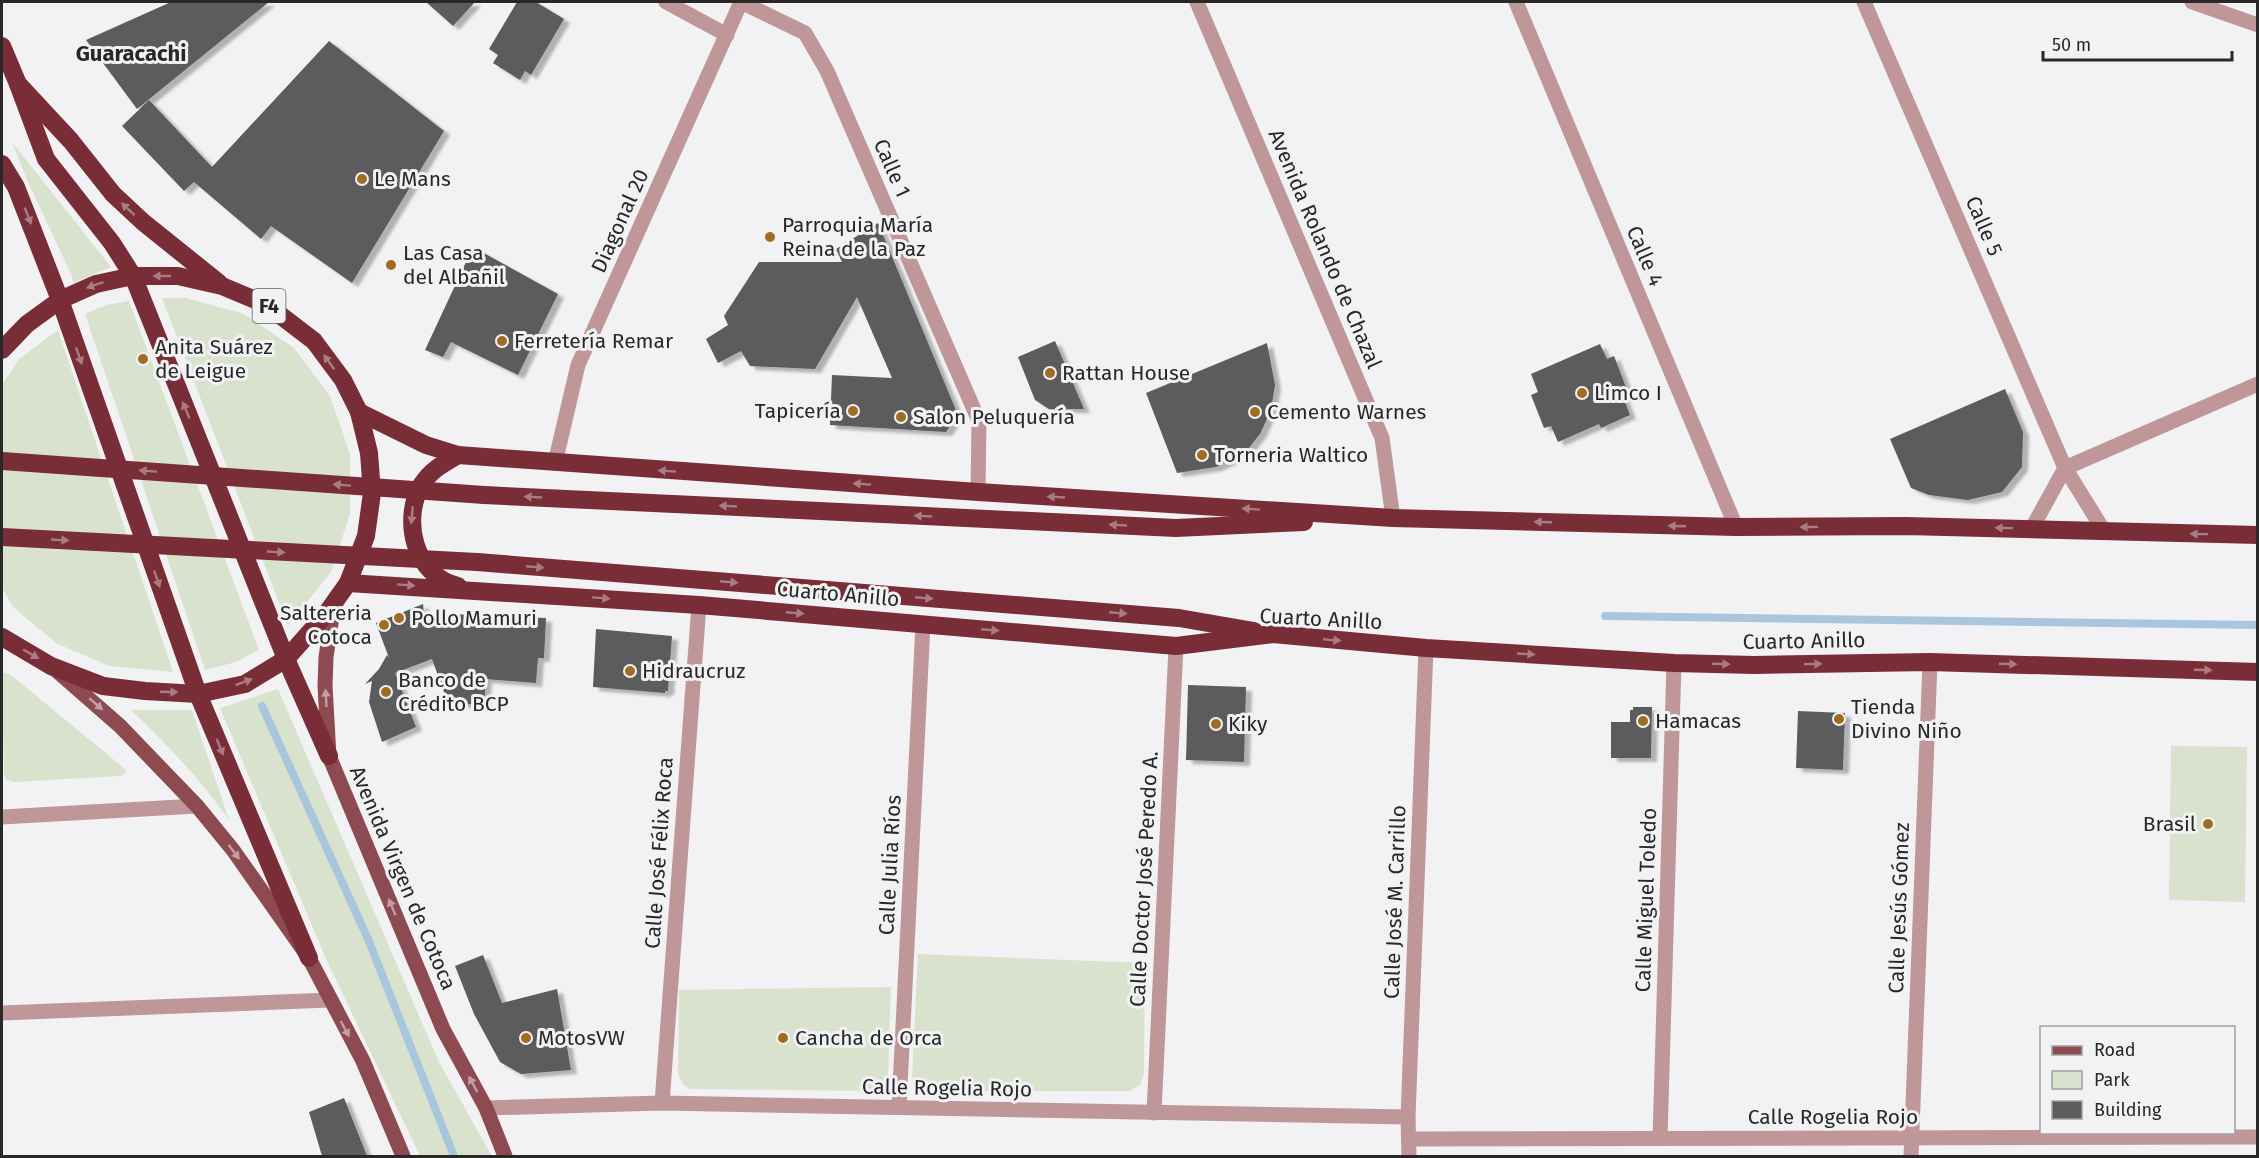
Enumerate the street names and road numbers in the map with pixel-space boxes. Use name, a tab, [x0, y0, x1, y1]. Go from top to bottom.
street label: Avenida Rolando de Chazal	[1263, 125, 1387, 373]
street label: Calle 1	[868, 135, 916, 201]
street label: Diagonal 20	[586, 165, 654, 277]
street label: Calle 5	[1960, 192, 2008, 260]
street label: Calle 4	[1621, 222, 1669, 290]
road number: F4	[252, 289, 286, 323]
street label: Cuarto Anillo	[776, 576, 900, 612]
street label: Cuarto Anillo	[1259, 603, 1383, 635]
street label: Cuarto Anillo	[1742, 627, 1866, 655]
street label: Calle Doctor José Peredo A.	[1124, 751, 1164, 1007]
street label: Calle José Félix Roca	[639, 756, 679, 950]
street label: Avenida Virgen de Cotoca	[344, 762, 462, 994]
street label: Calle Julia Ríos	[873, 794, 907, 936]
street label: Calle José M. Carrillo	[1379, 805, 1411, 999]
street label: Calle Miguel Toledo	[1630, 807, 1662, 993]
street label: Calle Jesús Gómez	[1883, 822, 1915, 994]
street label: Calle Rogelia Rojo	[862, 1074, 1032, 1102]
street label: Calle Rogelia Rojo	[1748, 1104, 1918, 1130]

